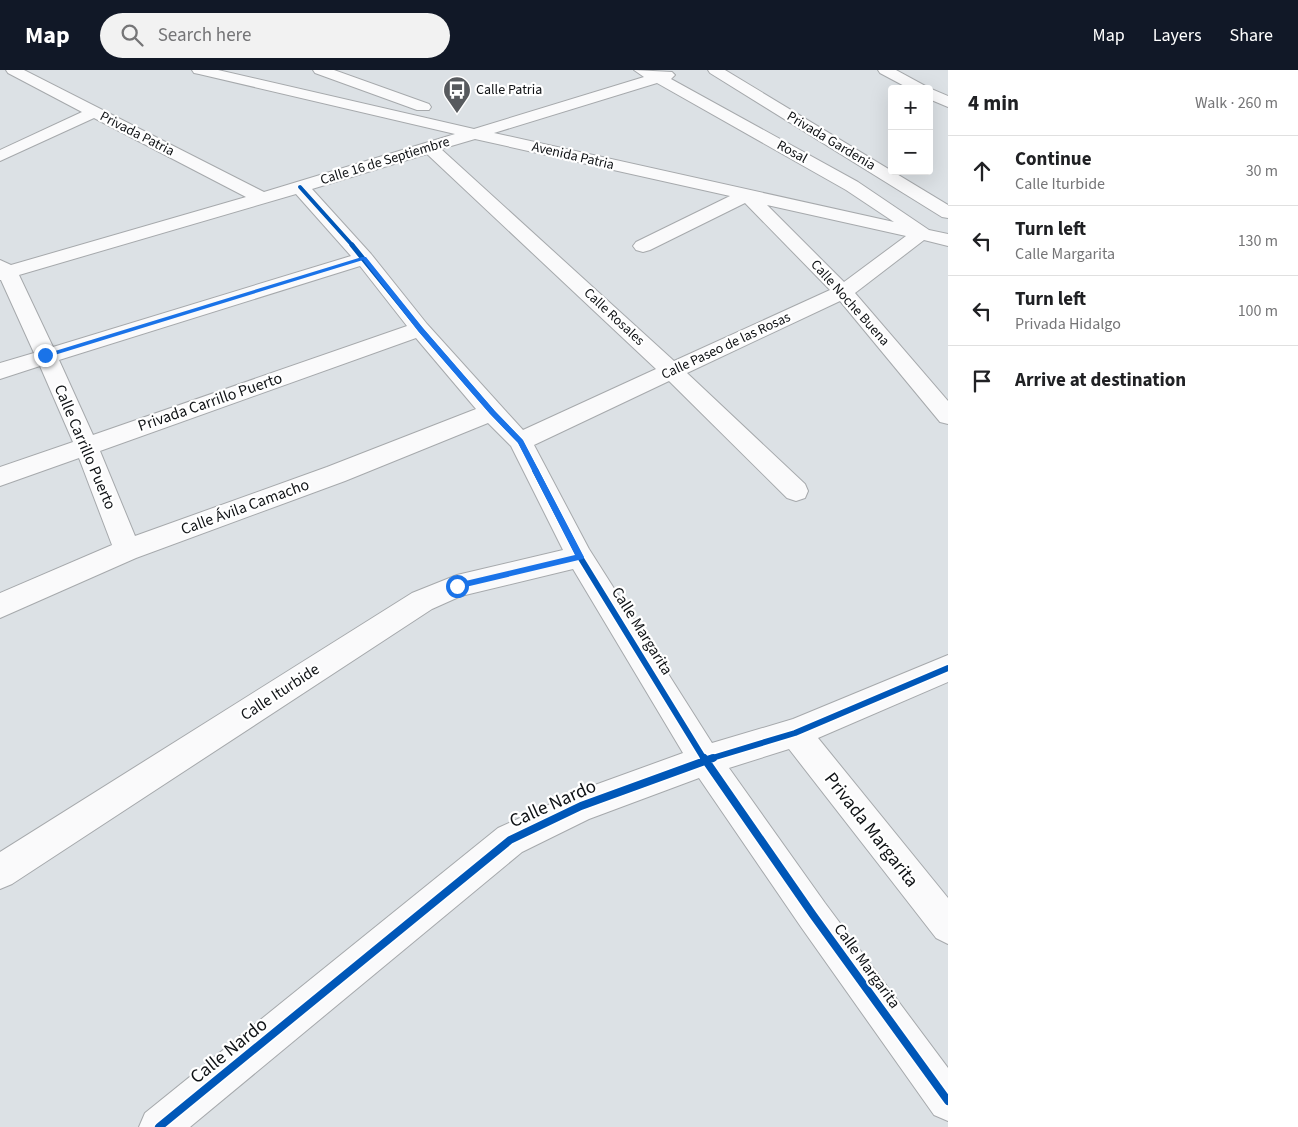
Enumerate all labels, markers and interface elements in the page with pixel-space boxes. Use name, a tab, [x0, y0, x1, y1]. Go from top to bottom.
search box	[100, 13, 450, 58]
text: Map	[25, 18, 70, 53]
icon: search	[118, 21, 146, 49]
text: Search here	[158, 22, 251, 49]
text: Map	[1093, 23, 1125, 48]
text: Layers	[1153, 23, 1202, 48]
text: Share	[1230, 23, 1273, 48]
bus stop icon: Calle Patria	[442, 75, 472, 114]
place label: Calle Patria	[476, 80, 542, 100]
map controls	[888, 85, 933, 175]
button: +	[888, 85, 933, 130]
text: 4 min	[968, 88, 1019, 118]
text: Walk · 260 m	[1195, 92, 1278, 114]
street label: Privada Patria	[96, 107, 178, 161]
street label: Privada Gardenia	[783, 107, 879, 175]
button: −	[888, 130, 933, 175]
street label: Calle 16 de Septiembre	[318, 132, 452, 190]
street label: Rosal	[773, 136, 811, 169]
street label: Avenida Patria	[530, 137, 616, 175]
text: Continue	[1015, 146, 1092, 173]
icon: ahead	[968, 157, 996, 185]
text: 30 m	[1246, 160, 1278, 182]
text: Calle Iturbide	[1015, 173, 1105, 195]
text: Turn left	[1015, 216, 1086, 243]
icon: left	[968, 227, 996, 255]
text: 130 m	[1238, 230, 1278, 252]
text: Calle Margarita	[1015, 243, 1115, 265]
street label: Calle Noche Buena	[806, 255, 894, 351]
street label: Calle Rosales	[579, 284, 649, 351]
text: Turn left	[1015, 286, 1086, 313]
icon: left	[968, 297, 996, 325]
text: 100 m	[1238, 300, 1278, 322]
street label: Calle Paseo de las Rosas	[658, 307, 794, 385]
text: Privada Hidalgo	[1015, 313, 1121, 335]
route end	[34, 344, 57, 367]
street label: Privada Carrillo Puerto	[135, 367, 285, 437]
icon: arrive	[968, 367, 996, 395]
text: Arrive at destination	[1015, 367, 1186, 394]
street label: Calle Carrillo Puerto	[49, 381, 121, 513]
street label: Calle Ávila Camacho	[178, 474, 312, 540]
route start	[446, 575, 469, 598]
street label: Calle Margarita	[606, 583, 678, 679]
street label: Calle Iturbide	[236, 658, 324, 726]
street label: Privada Margarita	[817, 767, 925, 893]
street label: Calle Nardo	[505, 773, 601, 835]
street label: Calle Margarita	[829, 919, 905, 1013]
street label: Calle Nardo	[185, 1011, 273, 1091]

